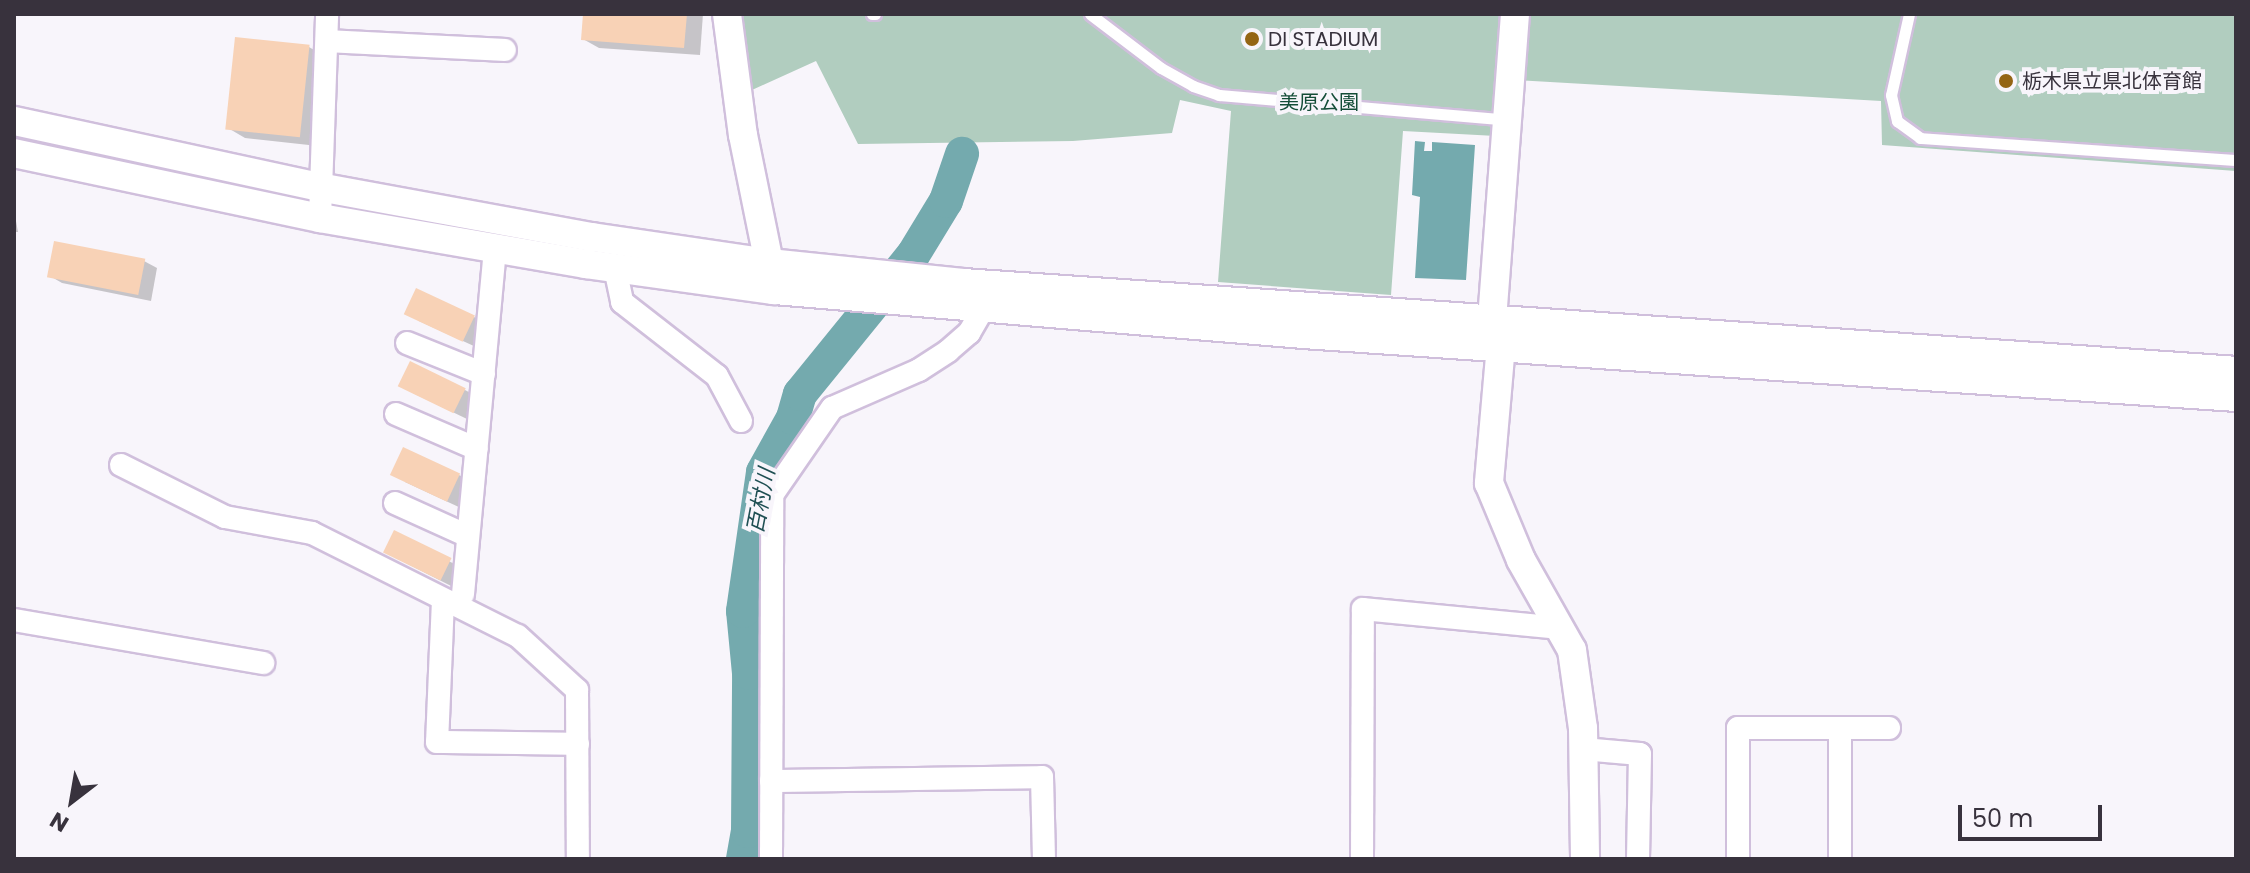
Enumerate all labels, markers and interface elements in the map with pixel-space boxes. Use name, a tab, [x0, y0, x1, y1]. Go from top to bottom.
place label: DI STADIUM	[1268, 27, 1378, 51]
marker: DI STADIUM	[1243, 30, 1261, 48]
place label: 栃木県立県北体育館	[2022, 69, 2202, 93]
marker: 栃木県立県北体育館	[1997, 72, 2015, 90]
park label: 美原公園	[1279, 90, 1359, 114]
water label: 百村川	[742, 466, 780, 536]
north arrow	[32, 761, 112, 841]
scale bar	[1962, 789, 2106, 839]
text: 50 m	[1972, 802, 2033, 835]
text: N	[44, 804, 74, 840]

